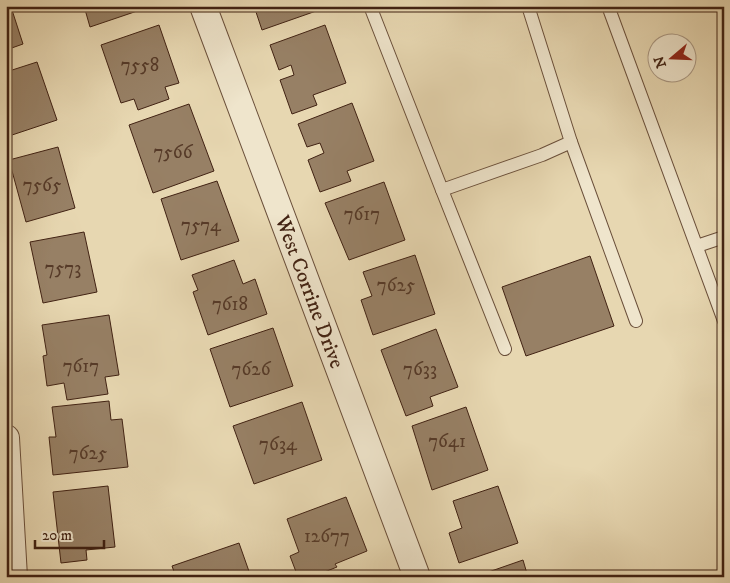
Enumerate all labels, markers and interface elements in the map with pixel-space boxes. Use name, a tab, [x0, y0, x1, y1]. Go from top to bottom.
north arrow	[648, 32, 698, 82]
text: N	[650, 53, 671, 70]
house number: 7558	[121, 54, 159, 77]
house number: 7566	[153, 141, 194, 164]
house number: 7565	[23, 174, 62, 197]
house number: 7617	[344, 203, 380, 226]
street label: West Corrine Drive	[268, 211, 350, 372]
house number: 7574	[181, 214, 222, 237]
house number: 7573	[45, 257, 81, 280]
house number: 7625	[377, 274, 416, 297]
house number: 7618	[212, 293, 248, 316]
house number: 7617	[63, 355, 99, 378]
house number: 7626	[231, 358, 272, 381]
house number: 7633	[403, 358, 437, 381]
house number: 7641	[428, 430, 466, 453]
house number: 7634	[259, 433, 298, 456]
house number: 7625	[69, 442, 108, 465]
scale bar	[35, 518, 104, 550]
house number: 12677	[304, 525, 350, 548]
text: 20 m	[42, 526, 72, 545]

